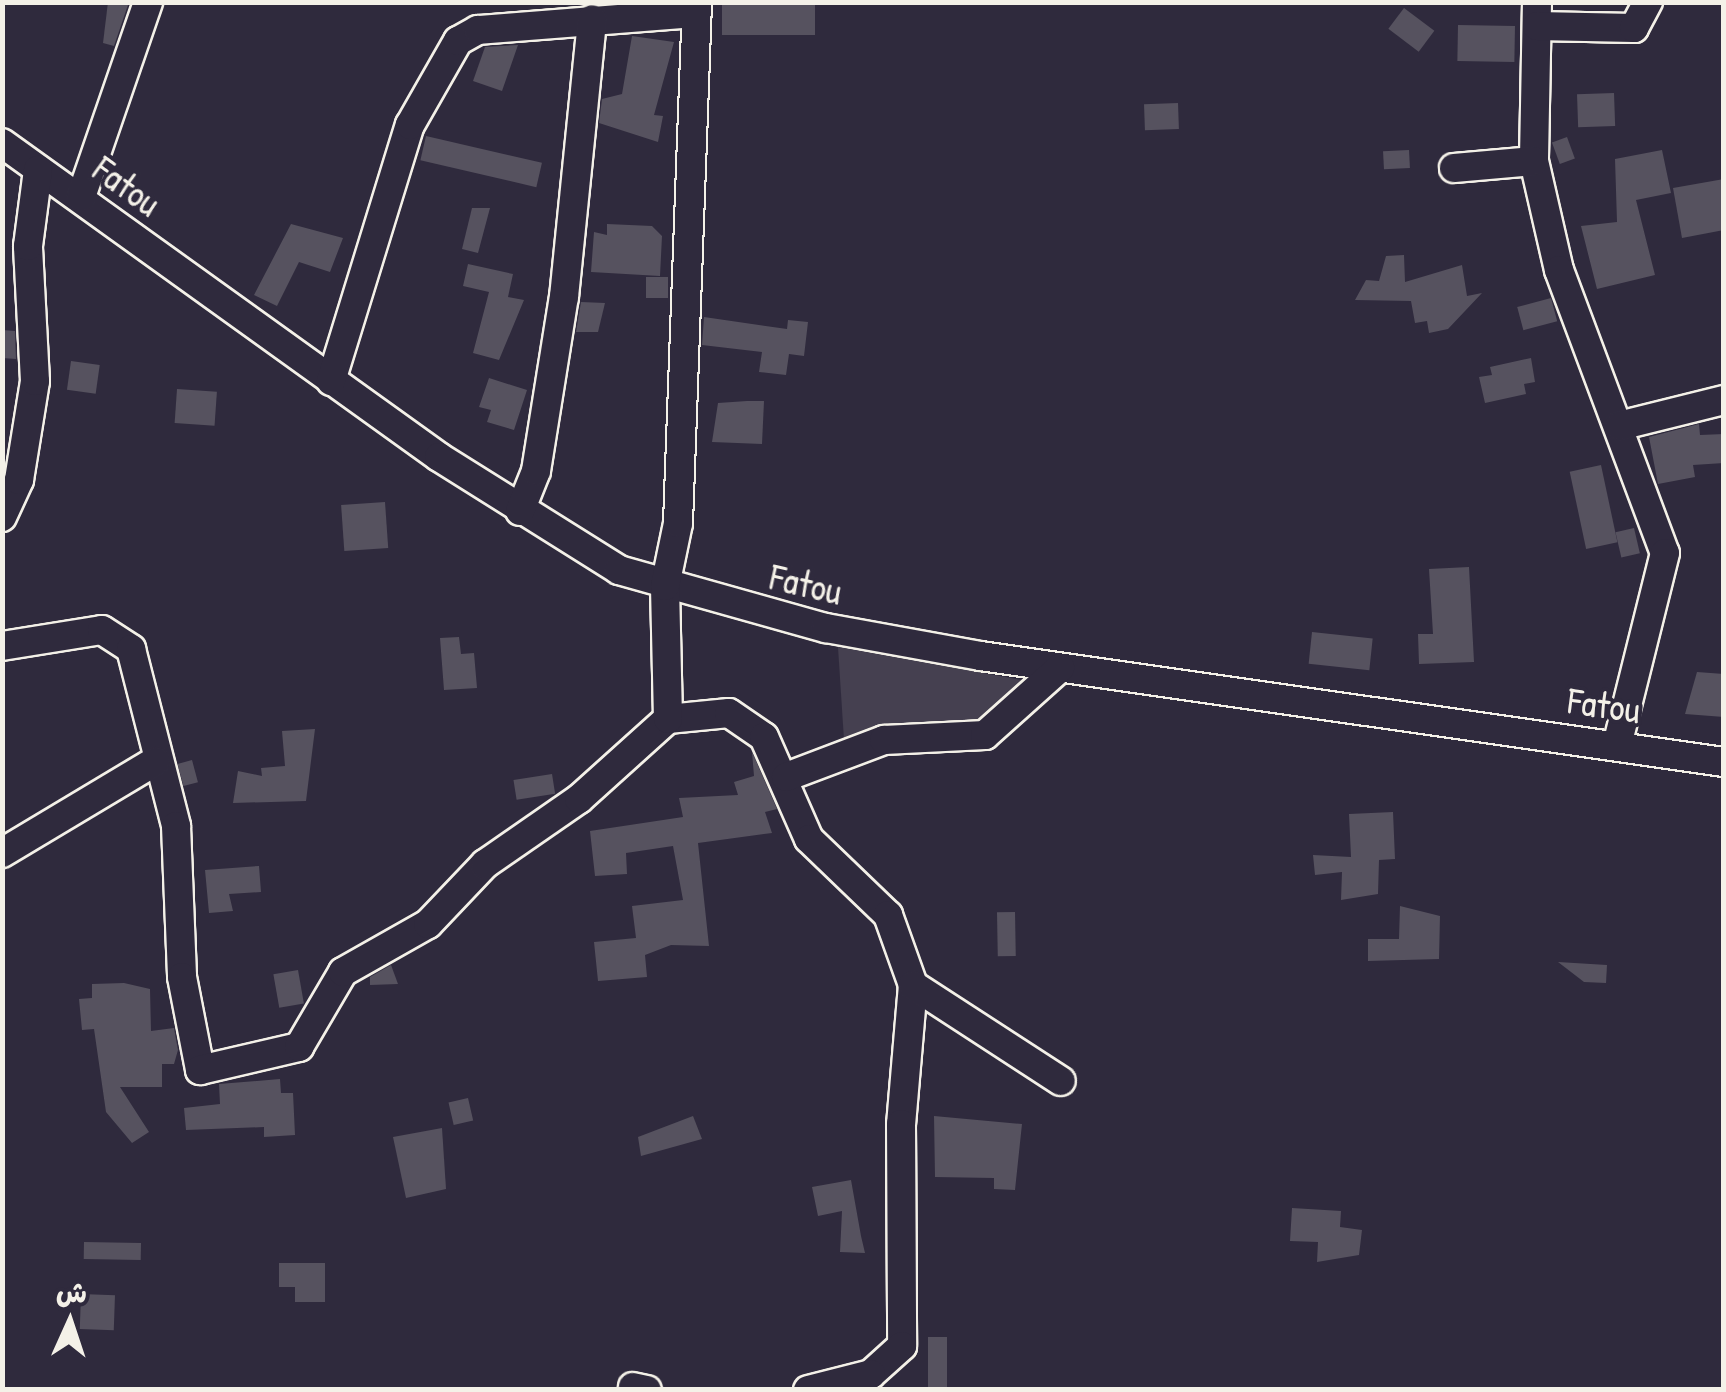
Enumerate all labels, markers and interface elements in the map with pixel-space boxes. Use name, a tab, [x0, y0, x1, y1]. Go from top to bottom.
street label: Fatou	[84, 146, 170, 226]
street label: Fatou	[765, 554, 847, 614]
street label: Fatou	[1565, 677, 1643, 733]
north arrow	[20, 1272, 120, 1372]
text: ش	[55, 1272, 88, 1312]

